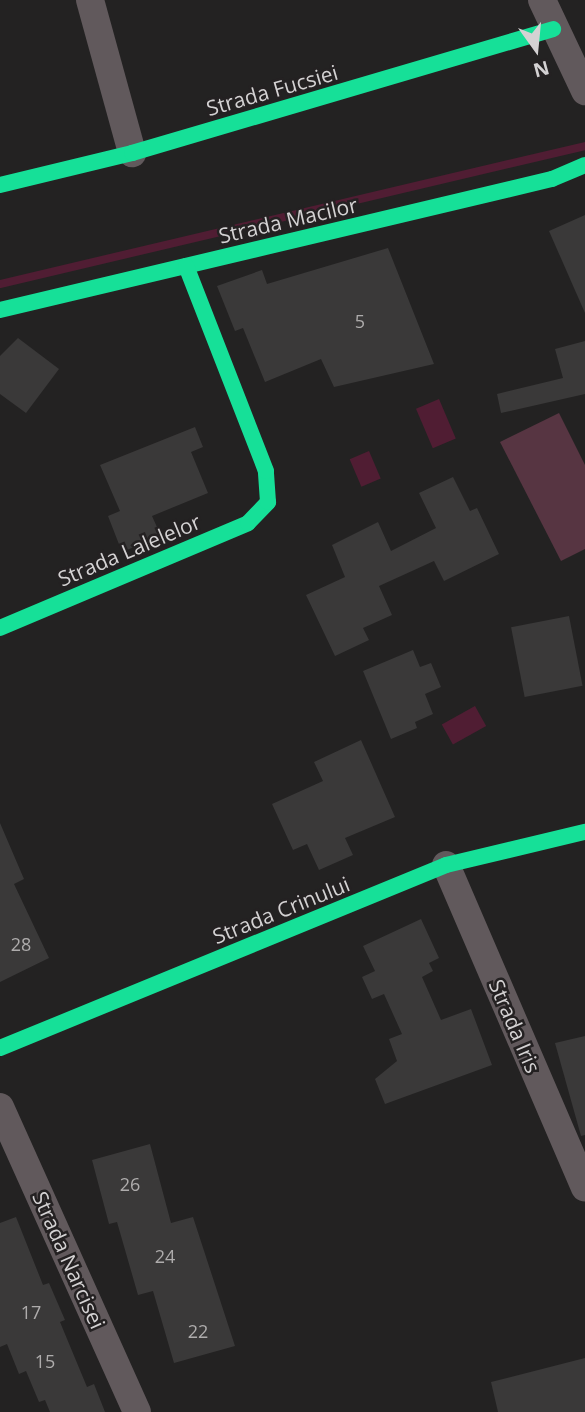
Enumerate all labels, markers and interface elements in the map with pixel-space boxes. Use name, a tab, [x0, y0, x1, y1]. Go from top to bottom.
north arrow	[501, 14, 571, 84]
text: N	[531, 55, 552, 84]
street label: Strada Fucsiei	[203, 59, 341, 121]
street label: Strada Macilor	[216, 192, 360, 248]
house number: 5	[355, 310, 365, 332]
street label: Strada Lalelelor	[54, 509, 204, 591]
street label: Strada Crinului	[209, 871, 353, 949]
house number: 28	[11, 933, 31, 955]
street label: Strada Iris	[484, 976, 546, 1076]
house number: 26	[120, 1173, 140, 1195]
street label: Strada Narcisei	[27, 1187, 111, 1333]
house number: 24	[155, 1245, 175, 1267]
house number: 17	[21, 1301, 41, 1323]
house number: 22	[188, 1320, 208, 1342]
house number: 15	[35, 1350, 55, 1372]

